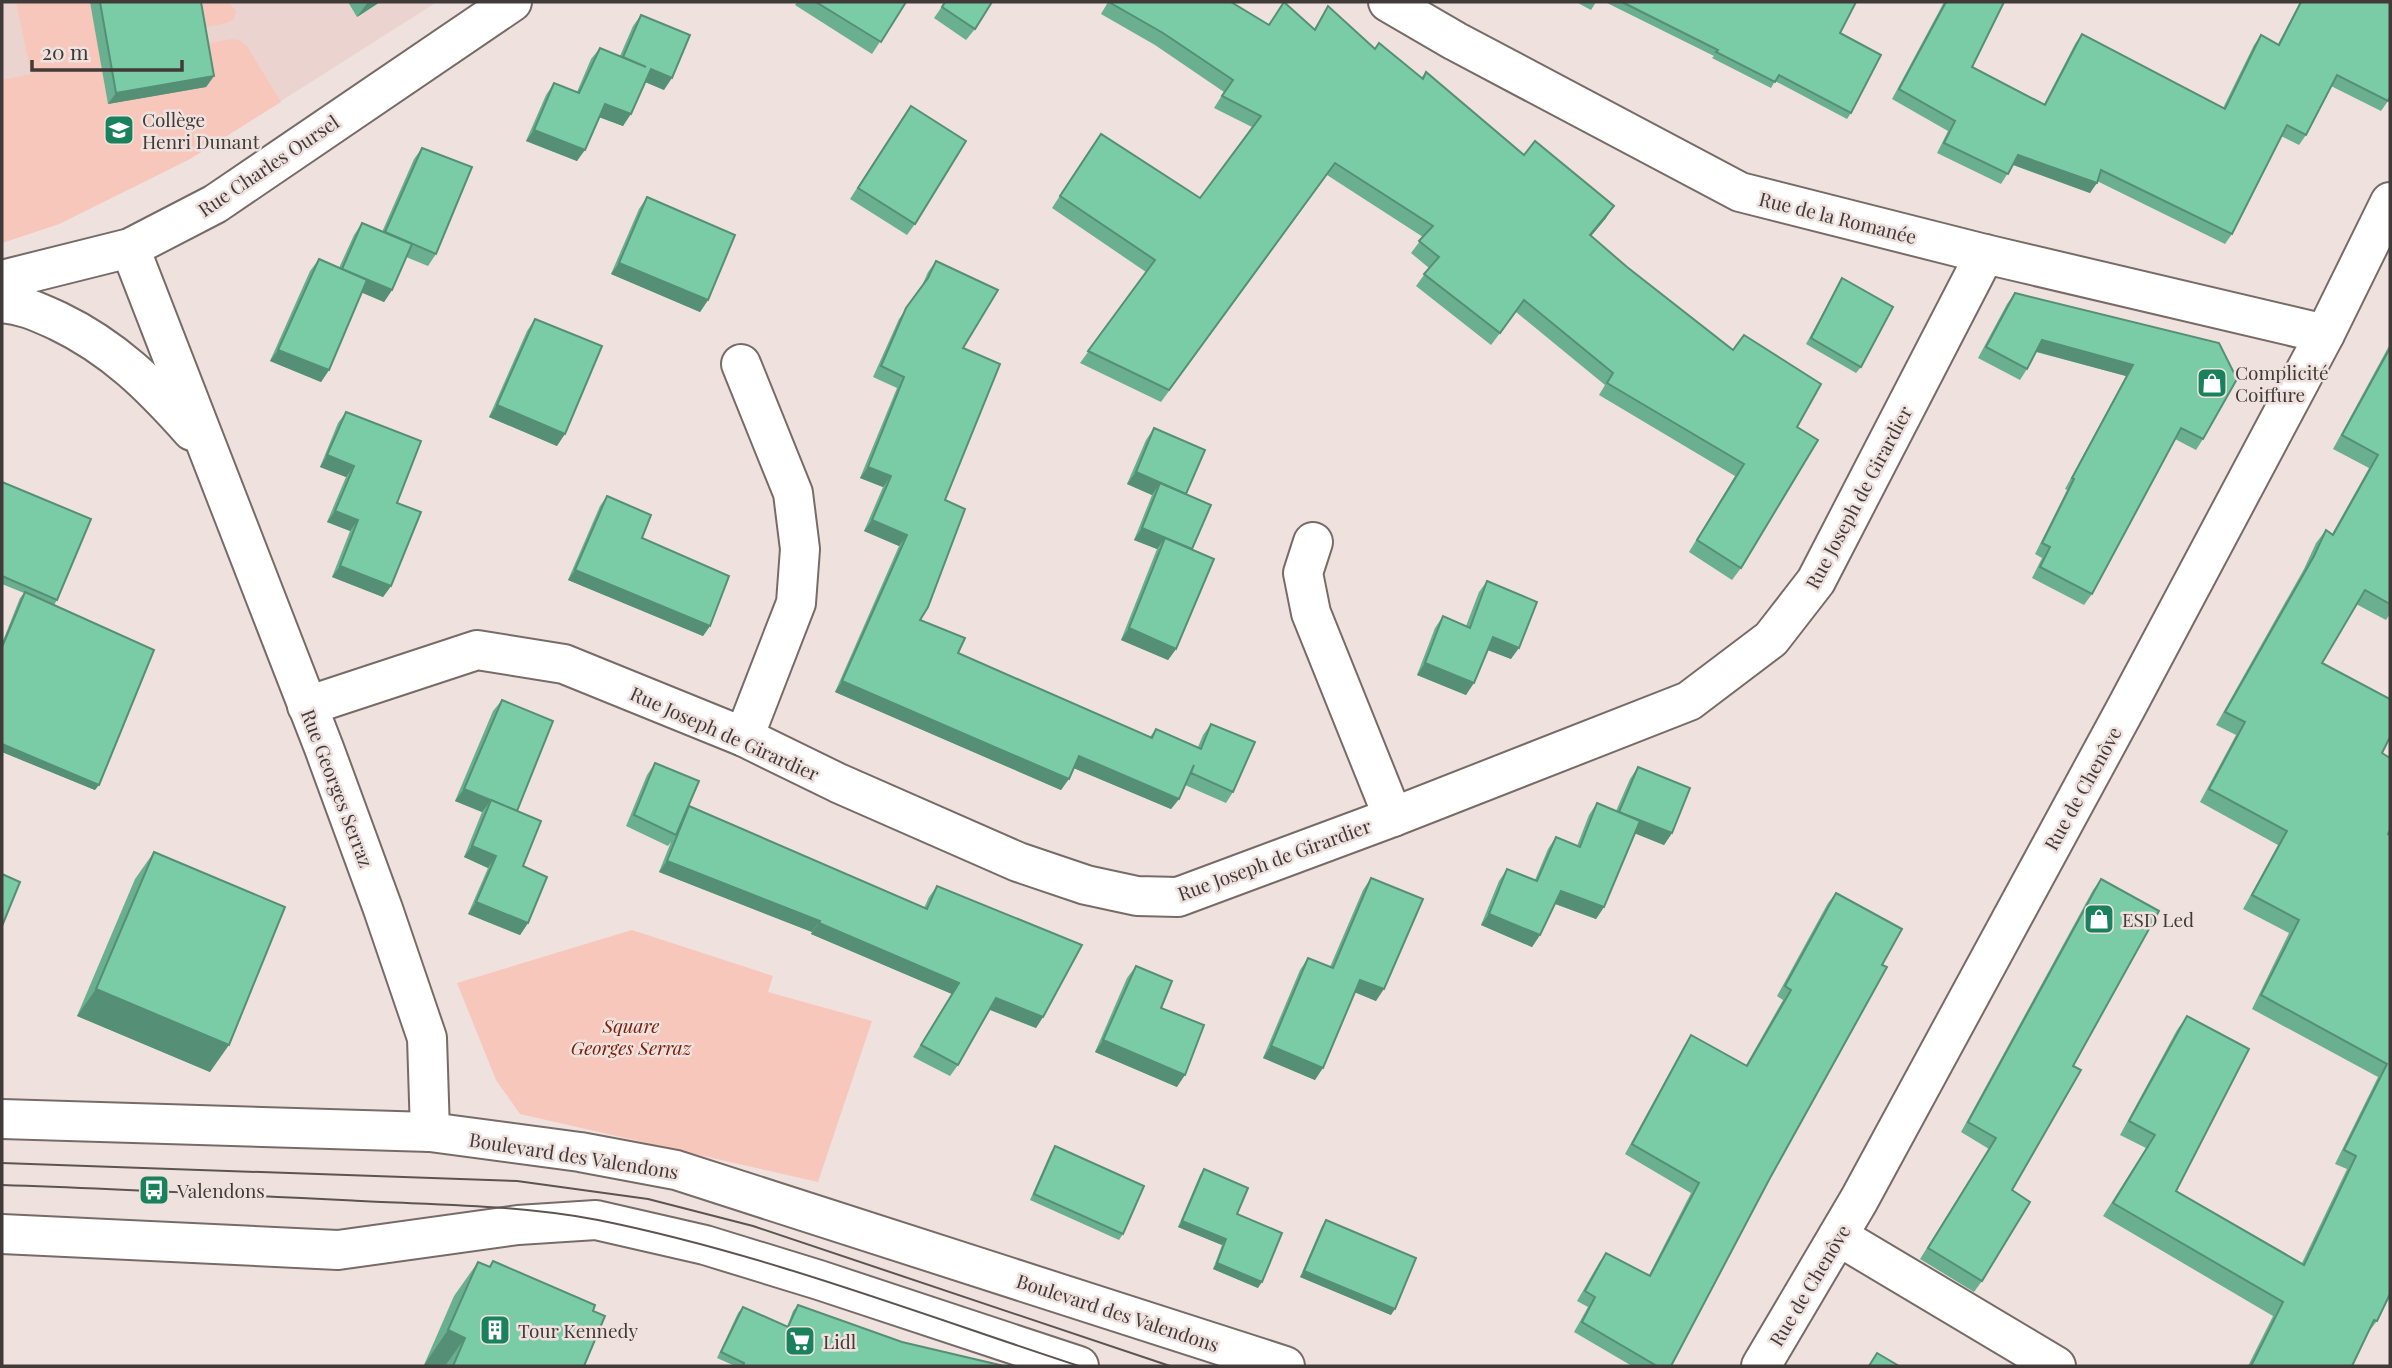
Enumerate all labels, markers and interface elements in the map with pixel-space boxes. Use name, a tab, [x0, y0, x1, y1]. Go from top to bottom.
scale bar	[32, 28, 182, 72]
text: 20 m	[42, 37, 89, 65]
place label: Collège Henri Dunant	[142, 106, 260, 154]
street label: Rue Charles Oursel	[192, 108, 344, 222]
school or university icon: Collège Henri Dunant	[102, 113, 136, 147]
street label: Rue de la Romanée	[1756, 185, 1920, 249]
place label: Complicité Coiffure	[2235, 359, 2329, 407]
shop icon: Complicité Coiffure	[2195, 366, 2229, 400]
street label: Rue Joseph de Girardier	[1799, 400, 1918, 593]
street label: Rue Joseph de Girardier	[627, 680, 824, 787]
street label: Rue Georges Serraz	[296, 705, 380, 871]
street label: Rue de Chenôve	[2037, 722, 2127, 854]
street label: Rue Joseph de Girardier	[1174, 812, 1375, 906]
shop icon: ESD Led	[2082, 902, 2116, 936]
place label: ESD Led	[2122, 906, 2194, 932]
park label: Square Georges Serraz	[571, 1012, 693, 1060]
street label: Boulevard des Valendons	[467, 1126, 681, 1184]
bus stop icon: Valendons	[137, 1173, 171, 1207]
place label: Valendons	[176, 1177, 265, 1203]
street label: Rue de Chenôve	[1763, 1219, 1855, 1351]
street label: Boulevard des Valendons	[1013, 1267, 1223, 1357]
building icon: Tour Kennedy	[478, 1313, 512, 1347]
place label: Tour Kennedy	[518, 1317, 639, 1343]
supermarket icon: Lidl	[783, 1324, 817, 1358]
place label: Lidl	[823, 1328, 857, 1354]

